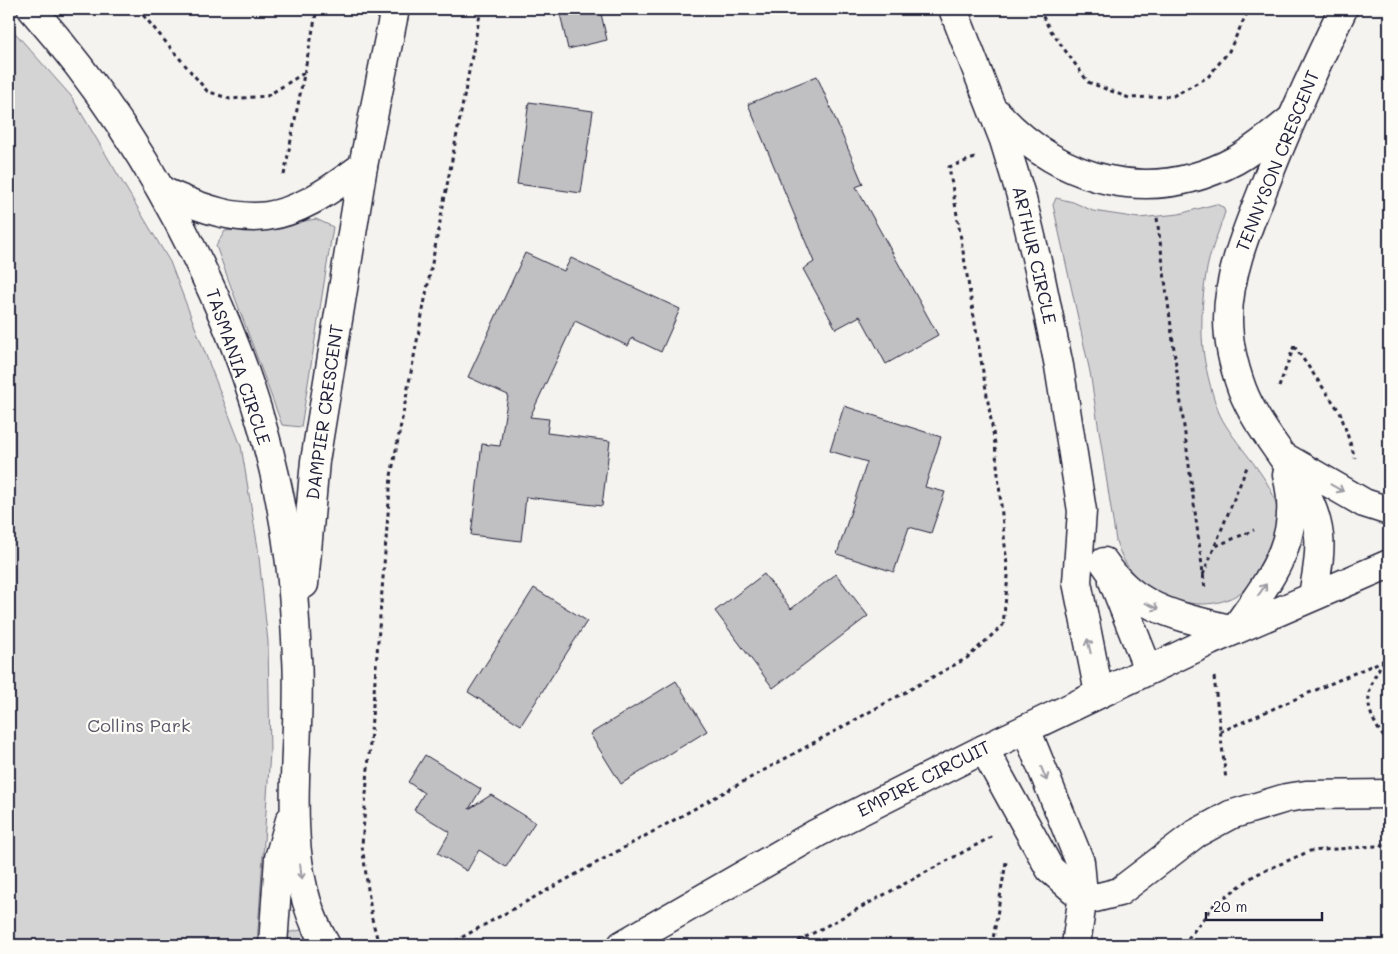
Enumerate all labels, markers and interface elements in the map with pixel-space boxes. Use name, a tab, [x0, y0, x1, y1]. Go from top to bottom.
street label: TENNYSON CRESCENT	[1230, 66, 1324, 255]
street label: ARTHUR CIRCLE	[1007, 183, 1063, 326]
street label: TASMANIA CIRCLE	[201, 285, 277, 448]
street label: DAMPIER CRESCENT	[300, 323, 348, 501]
one-way arrow	[1330, 484, 1344, 494]
one-way arrow	[1257, 583, 1267, 597]
one-way arrow	[1145, 601, 1160, 611]
one-way arrow	[1084, 638, 1093, 654]
park label: Collins Park	[87, 713, 191, 737]
street label: EMPIRE CIRCUIT	[853, 734, 994, 822]
one-way arrow	[1040, 766, 1049, 781]
one-way arrow	[296, 864, 305, 880]
scale bar	[1206, 889, 1322, 921]
text: 20 m	[1213, 896, 1247, 916]

